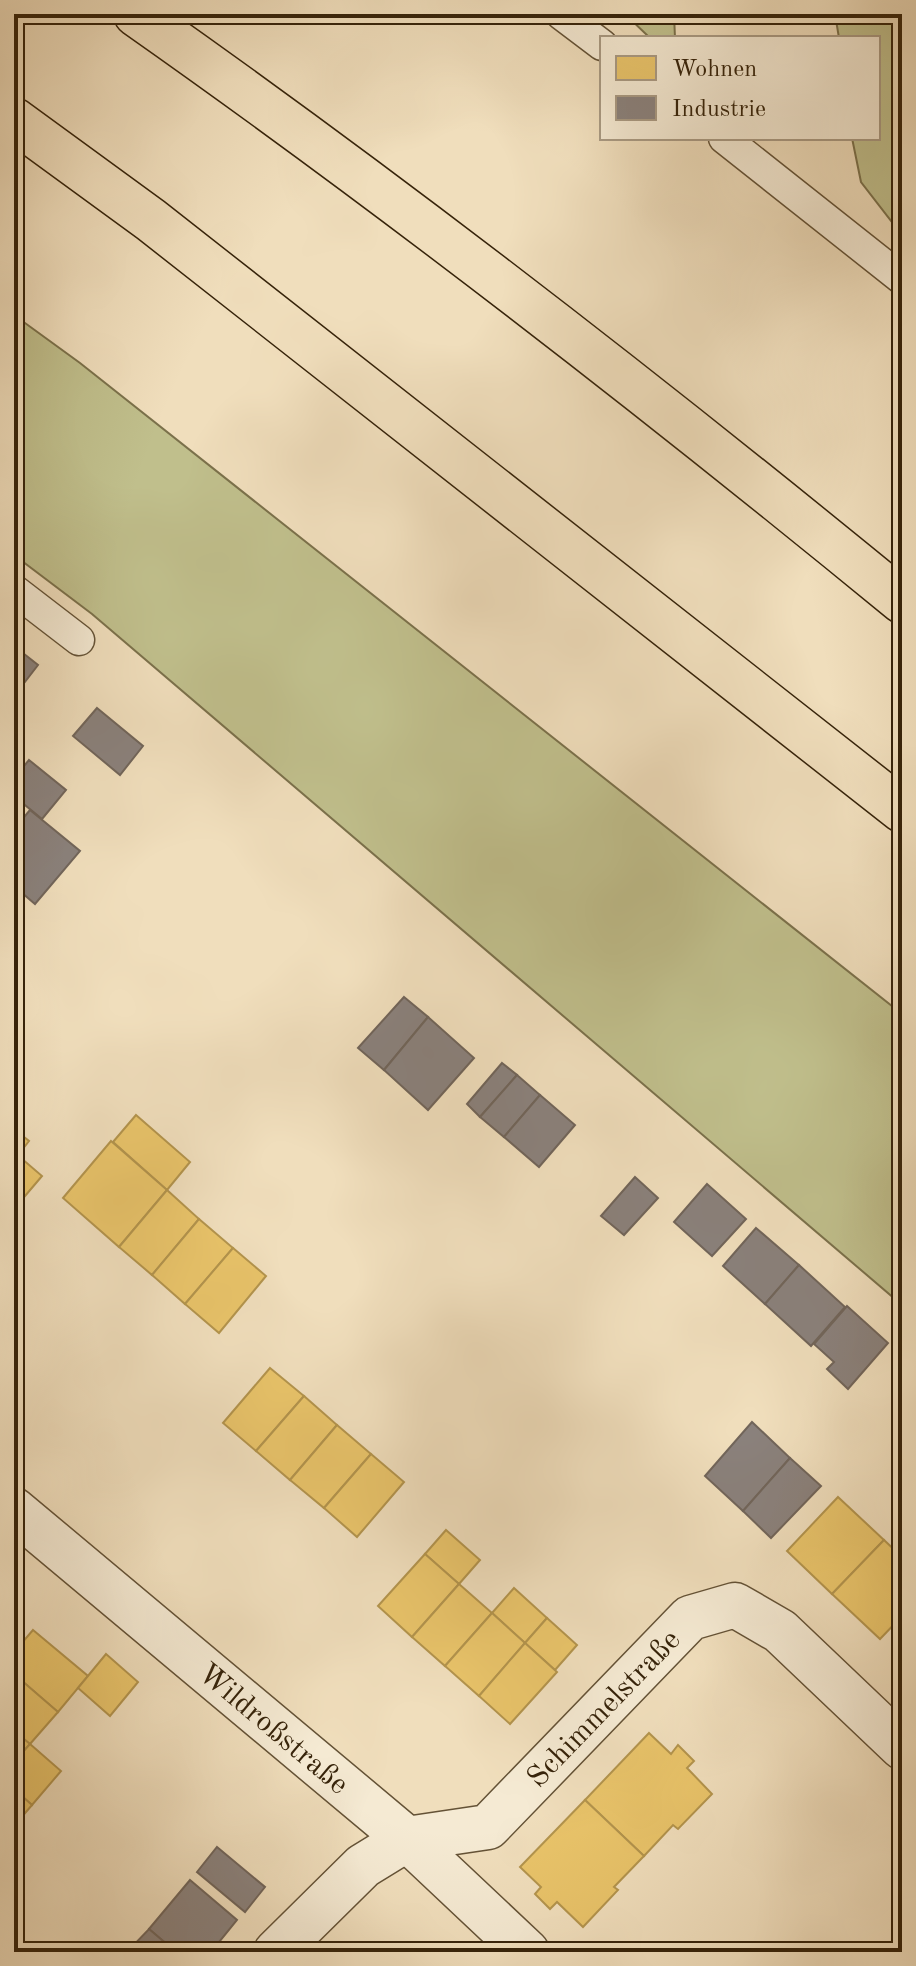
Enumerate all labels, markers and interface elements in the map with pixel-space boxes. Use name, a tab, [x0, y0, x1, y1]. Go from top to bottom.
legend	[600, 36, 880, 140]
text: Wohnen	[672, 58, 757, 82]
text: Industrie	[672, 98, 766, 122]
street label: Schimmelstraße	[522, 1625, 687, 1794]
street label: Wildroßstraße	[192, 1658, 354, 1801]

